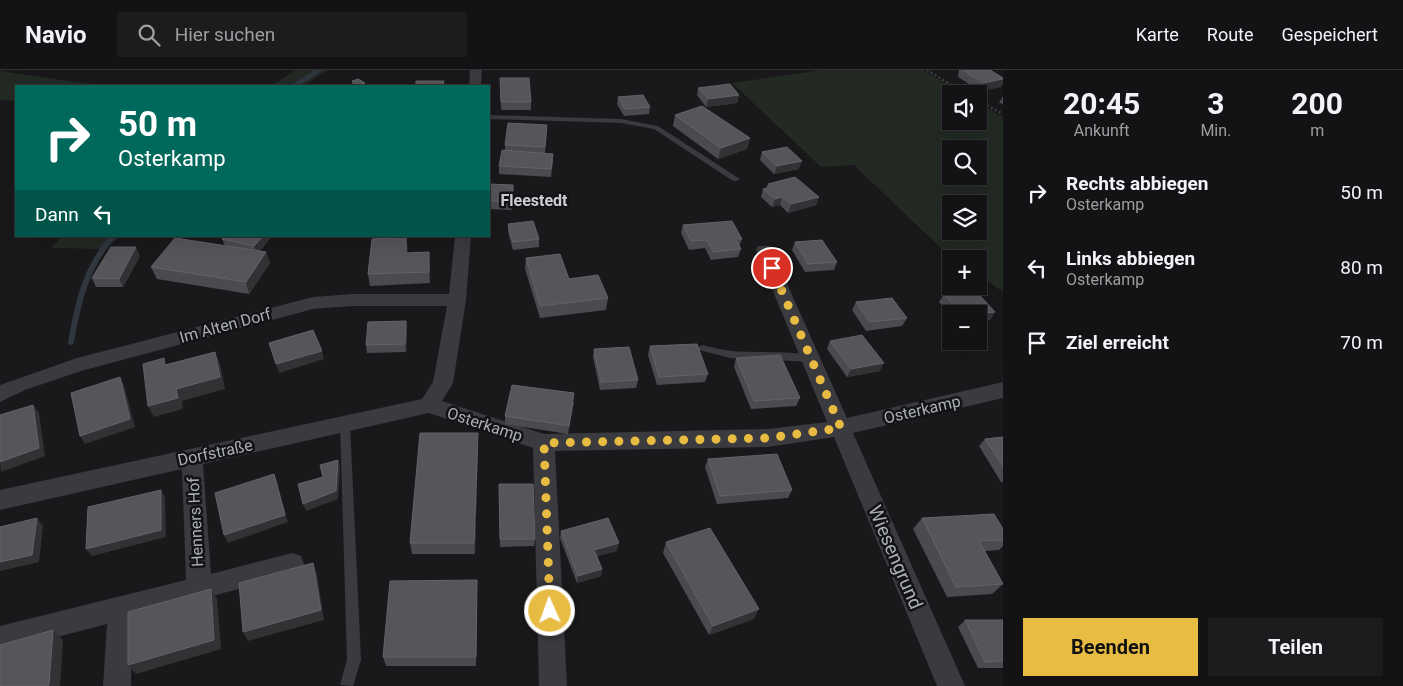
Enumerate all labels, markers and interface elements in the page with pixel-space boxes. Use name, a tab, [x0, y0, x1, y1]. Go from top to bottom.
search box	[117, 12, 467, 57]
text: Navio	[25, 21, 87, 49]
icon: search	[135, 21, 163, 49]
text: Hier suchen	[175, 23, 275, 46]
text: Karte	[1136, 24, 1179, 45]
text: Route	[1207, 24, 1254, 45]
text: Gespeichert	[1282, 24, 1378, 45]
map controls	[942, 85, 987, 350]
button: sound	[942, 85, 987, 130]
text: 20:45	[1063, 86, 1140, 121]
text: 3	[1207, 86, 1224, 121]
text: 200	[1291, 86, 1343, 121]
text: 50 m	[118, 104, 197, 145]
icon: right	[35, 105, 100, 170]
text: Ankunft	[1074, 121, 1130, 140]
text: Min.	[1200, 121, 1231, 140]
text: m	[1310, 121, 1324, 140]
button: search	[942, 140, 987, 185]
text: Osterkamp	[118, 146, 226, 171]
text: Rechts abbiegen	[1066, 172, 1208, 195]
icon: right	[1023, 179, 1051, 207]
text: 50 m	[1340, 181, 1383, 204]
district label: Fleestedt	[501, 191, 568, 210]
button: layers	[942, 195, 987, 240]
text: Osterkamp	[1066, 195, 1144, 214]
icon: left	[89, 200, 117, 228]
text: Dann	[35, 203, 79, 226]
pin	[751, 247, 793, 289]
text: Links abbiegen	[1066, 247, 1195, 270]
button: +	[942, 250, 987, 295]
icon: arrive	[758, 254, 786, 282]
icon: left	[1023, 254, 1051, 282]
text: 80 m	[1340, 256, 1383, 279]
text: Osterkamp	[1066, 270, 1144, 289]
street label: Im Alten Dorf	[177, 304, 273, 347]
button: −	[942, 305, 987, 350]
icon: arrive	[1023, 329, 1051, 357]
text: Ziel erreicht	[1066, 331, 1169, 354]
text: 70 m	[1340, 331, 1383, 354]
street label: Osterkamp	[882, 391, 962, 428]
street label: Osterkamp	[445, 403, 525, 446]
street label: Dorfstraße	[176, 435, 254, 470]
street label: Henners Hof	[184, 476, 207, 567]
street label: Wiesengrund	[863, 502, 928, 613]
position arrow	[523, 584, 575, 636]
button: Beenden	[1023, 618, 1198, 676]
button: Teilen	[1208, 618, 1383, 676]

